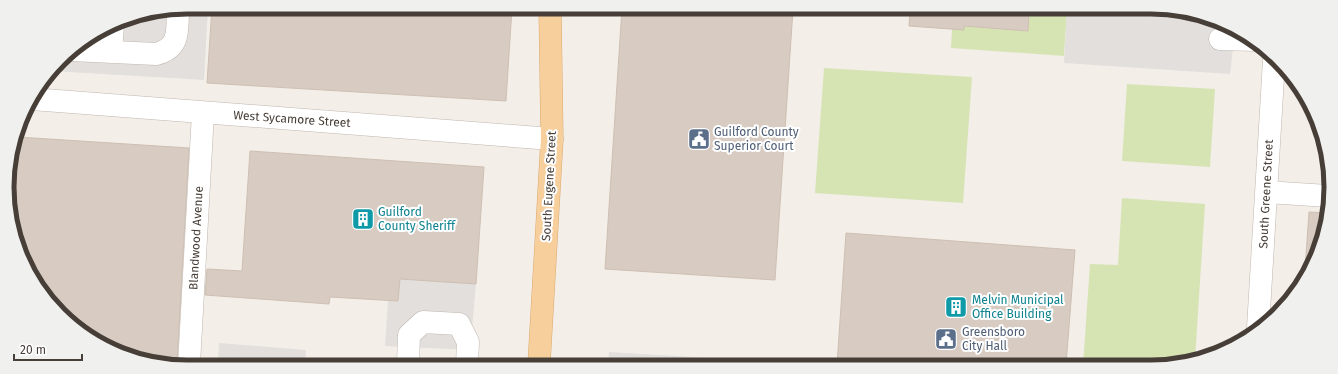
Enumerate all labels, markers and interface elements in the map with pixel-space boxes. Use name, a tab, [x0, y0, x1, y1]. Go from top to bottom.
street label: West Sycamore Street	[233, 108, 352, 130]
place label: Guilford County Superior Court	[714, 125, 799, 153]
public building icon: Guilford County Superior Court	[686, 126, 712, 152]
street label: South Eugene Street	[539, 130, 559, 241]
street label: South Greene Street	[1256, 138, 1276, 249]
street label: Blandwood Avenue	[186, 186, 206, 290]
place label: Guilford County Sheriff	[378, 205, 456, 233]
building icon: Guilford County Sheriff	[350, 206, 376, 232]
place label: Melvin Municipal Office Building	[972, 293, 1064, 321]
building icon: Melvin Municipal Office Building	[943, 294, 969, 320]
place label: Greensboro City Hall	[962, 325, 1025, 353]
public building icon: Greensboro City Hall	[933, 326, 959, 352]
scale bar	[14, 336, 82, 362]
text: 20 m	[20, 343, 46, 357]

